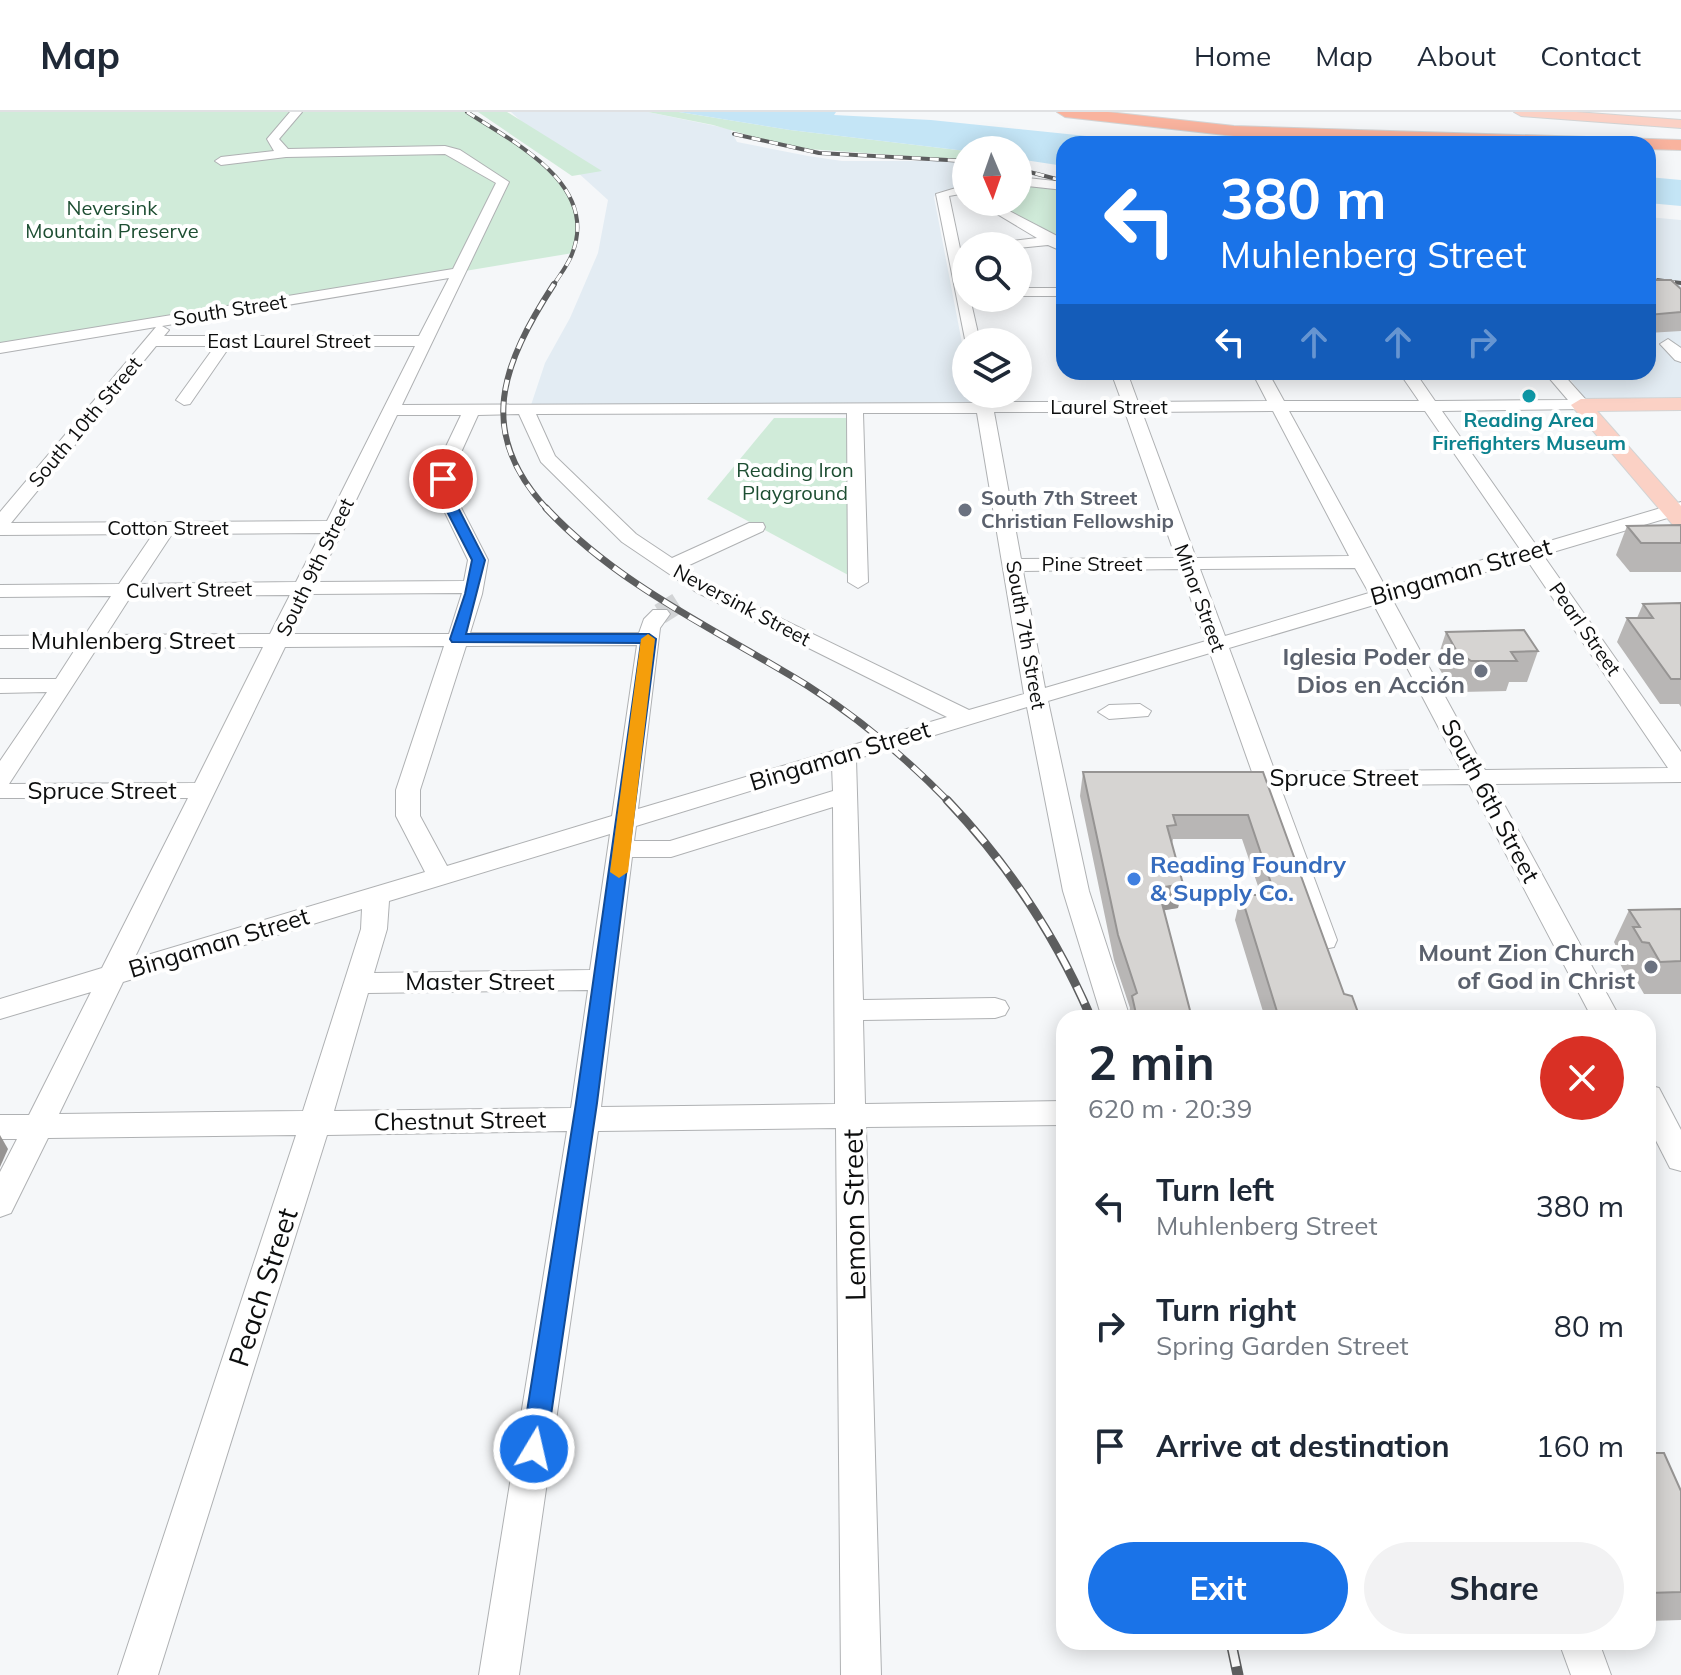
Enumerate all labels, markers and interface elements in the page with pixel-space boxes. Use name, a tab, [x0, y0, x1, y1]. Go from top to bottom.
text: Map	[40, 31, 120, 79]
text: Home	[1194, 38, 1271, 73]
text: Map	[1315, 38, 1373, 73]
text: About	[1417, 38, 1496, 73]
text: Contact	[1540, 38, 1641, 73]
north arrow	[952, 136, 1032, 216]
map controls	[952, 136, 1032, 408]
text: 380 m	[1220, 163, 1387, 233]
icon: left	[1088, 168, 1192, 272]
park label: Neversink Mountain Preserve	[25, 195, 199, 243]
button: search	[952, 232, 1032, 312]
text: Muhlenberg Street	[1220, 232, 1527, 277]
street label: South Street	[171, 288, 289, 331]
icon: left	[1208, 320, 1252, 364]
icon: ahead	[1292, 320, 1336, 364]
icon: ahead	[1376, 320, 1420, 364]
icon: right	[1460, 320, 1504, 364]
street label: East Laurel Street	[207, 328, 371, 353]
button: layers	[952, 328, 1032, 408]
street label: South 10th Street	[23, 351, 146, 492]
marker: Reading Area Firefighters Museum	[1520, 387, 1538, 405]
street label: Laurel Street	[1050, 394, 1168, 419]
place label: Reading Area Firefighters Museum	[1432, 407, 1626, 455]
pin	[409, 445, 477, 513]
icon: arrive	[421, 457, 465, 501]
park label: Reading Iron Playground	[736, 457, 854, 505]
place label: South 7th Street Christian Fellowship	[981, 485, 1174, 533]
street label: South 9th Street	[270, 494, 359, 640]
marker: South 7th Street Christian Fellowship	[956, 501, 974, 519]
street label: Cotton Street	[107, 515, 229, 540]
street label: Bingaman Street	[1367, 531, 1555, 611]
street label: Minor Street	[1169, 541, 1232, 655]
street label: Pine Street	[1042, 551, 1142, 576]
street label: Neversink Street	[670, 558, 815, 651]
street label: South 7th Street	[1001, 559, 1052, 711]
street label: Culvert Street	[126, 576, 252, 603]
street label: Pearl Street	[1544, 577, 1627, 680]
street label: Muhlenberg Street	[31, 625, 235, 655]
place label: Iglesia Poder de Dios en Acción	[1282, 641, 1465, 699]
marker: Iglesia Poder de Dios en Acción	[1472, 662, 1490, 680]
street label: Bingaman Street	[746, 713, 934, 797]
street label: South 6th Street	[1435, 714, 1547, 887]
street label: Spruce Street	[1269, 762, 1419, 792]
street label: Spruce Street	[27, 775, 177, 805]
place label: Reading Foundry & Supply Co.	[1150, 849, 1347, 907]
marker: Reading Foundry & Supply Co.	[1125, 870, 1143, 888]
street label: Bingaman Street	[125, 900, 313, 984]
place label: Mount Zion Church of God in Christ	[1418, 937, 1635, 995]
marker: Mount Zion Church of God in Christ	[1642, 958, 1660, 976]
street label: Master Street	[405, 966, 555, 996]
text: 2 min	[1088, 1032, 1215, 1092]
button: close	[1540, 1036, 1624, 1120]
text: 620 m · 20:39	[1088, 1092, 1252, 1125]
street label: Chestnut Street	[373, 1103, 547, 1137]
street label: Lemon Street	[834, 1128, 872, 1301]
text: Turn left	[1156, 1171, 1274, 1209]
icon: left	[1088, 1184, 1132, 1228]
text: 380 m	[1536, 1187, 1624, 1225]
street label: Peach Street	[220, 1203, 305, 1371]
text: Muhlenberg Street	[1156, 1209, 1378, 1242]
text: Turn right	[1156, 1291, 1296, 1329]
icon: right	[1088, 1304, 1132, 1348]
text: 80 m	[1554, 1307, 1624, 1345]
text: Spring Garden Street	[1156, 1329, 1409, 1362]
position arrow	[492, 1407, 576, 1491]
icon: arrive	[1088, 1424, 1132, 1468]
text: Arrive at destination	[1156, 1427, 1450, 1465]
text: 160 m	[1536, 1427, 1624, 1465]
button: Exit	[1088, 1542, 1348, 1634]
button: Share	[1364, 1542, 1624, 1634]

